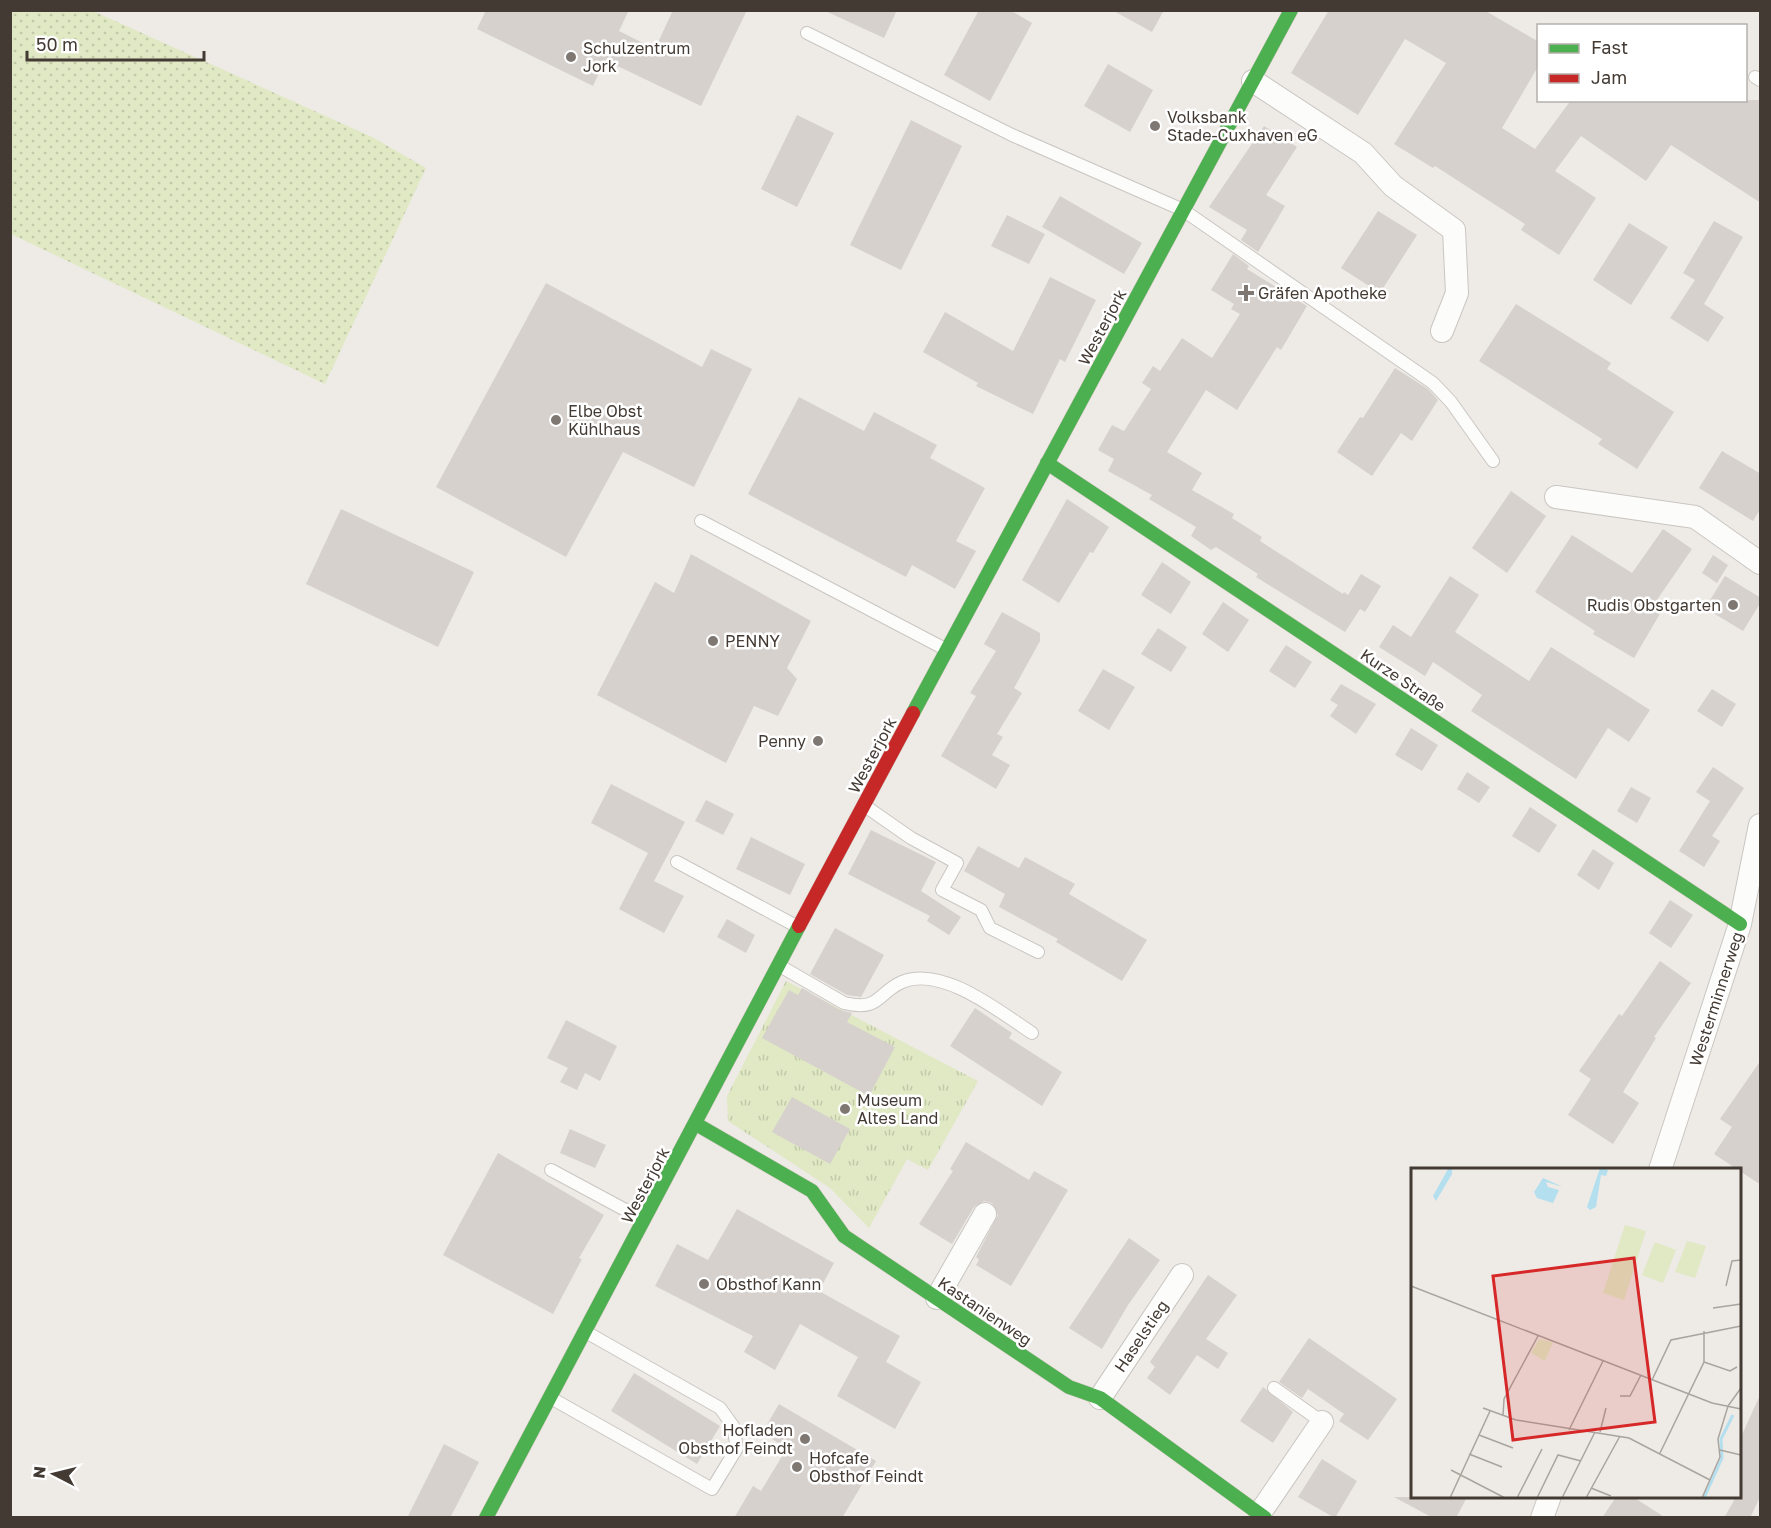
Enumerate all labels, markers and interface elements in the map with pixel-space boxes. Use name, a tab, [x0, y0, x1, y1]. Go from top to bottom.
scale bar	[27, 24, 204, 62]
legend	[1537, 24, 1747, 102]
text: 50 m	[36, 33, 78, 55]
text: Fast	[1591, 36, 1628, 58]
place label: Schulzentrum Jork	[583, 38, 690, 76]
marker: Schulzentrum Jork	[564, 50, 578, 64]
text: Jam	[1591, 66, 1627, 88]
place label: Volksbank Stade-Cuxhaven eG	[1167, 107, 1318, 145]
marker: Volksbank Stade-Cuxhaven eG	[1148, 119, 1162, 133]
place label: Gräfen Apotheke	[1258, 283, 1387, 303]
street label: Westerjork	[1074, 285, 1130, 369]
marker: Gräfen Apotheke	[1239, 286, 1253, 300]
place label: Elbe Obst Kühlhaus	[568, 401, 643, 439]
marker: Elbe Obst Kühlhaus	[549, 413, 563, 427]
place label: Rudis Obstgarten	[1587, 595, 1721, 615]
marker: Rudis Obstgarten	[1726, 598, 1740, 612]
place label: PENNY	[725, 631, 781, 651]
marker: PENNY	[706, 634, 720, 648]
street label: Kurze Straße	[1357, 644, 1449, 716]
street label: Westerjork	[844, 713, 900, 797]
place label: Penny	[758, 731, 806, 751]
marker: Penny	[811, 734, 825, 748]
street label: Westerminnerweg	[1685, 929, 1747, 1069]
place label: Museum Altes Land	[857, 1090, 938, 1128]
marker: Museum Altes Land	[838, 1102, 852, 1116]
street label: Westerjork	[617, 1143, 673, 1227]
inset map	[1411, 1168, 1741, 1498]
street label: Kastanienweg	[934, 1272, 1036, 1350]
place label: Obsthof Kann	[716, 1274, 821, 1294]
marker: Obsthof Kann	[697, 1277, 711, 1291]
street label: Haselstieg	[1110, 1296, 1172, 1376]
place label: Hofladen Obsthof Feindt	[678, 1420, 793, 1458]
marker: Hofladen Obsthof Feindt	[798, 1432, 812, 1446]
north arrow	[24, 1444, 84, 1504]
place label: Hofcafe Obsthof Feindt	[809, 1448, 924, 1486]
marker: Hofcafe Obsthof Feindt	[790, 1460, 804, 1474]
text: N	[28, 1465, 50, 1479]

